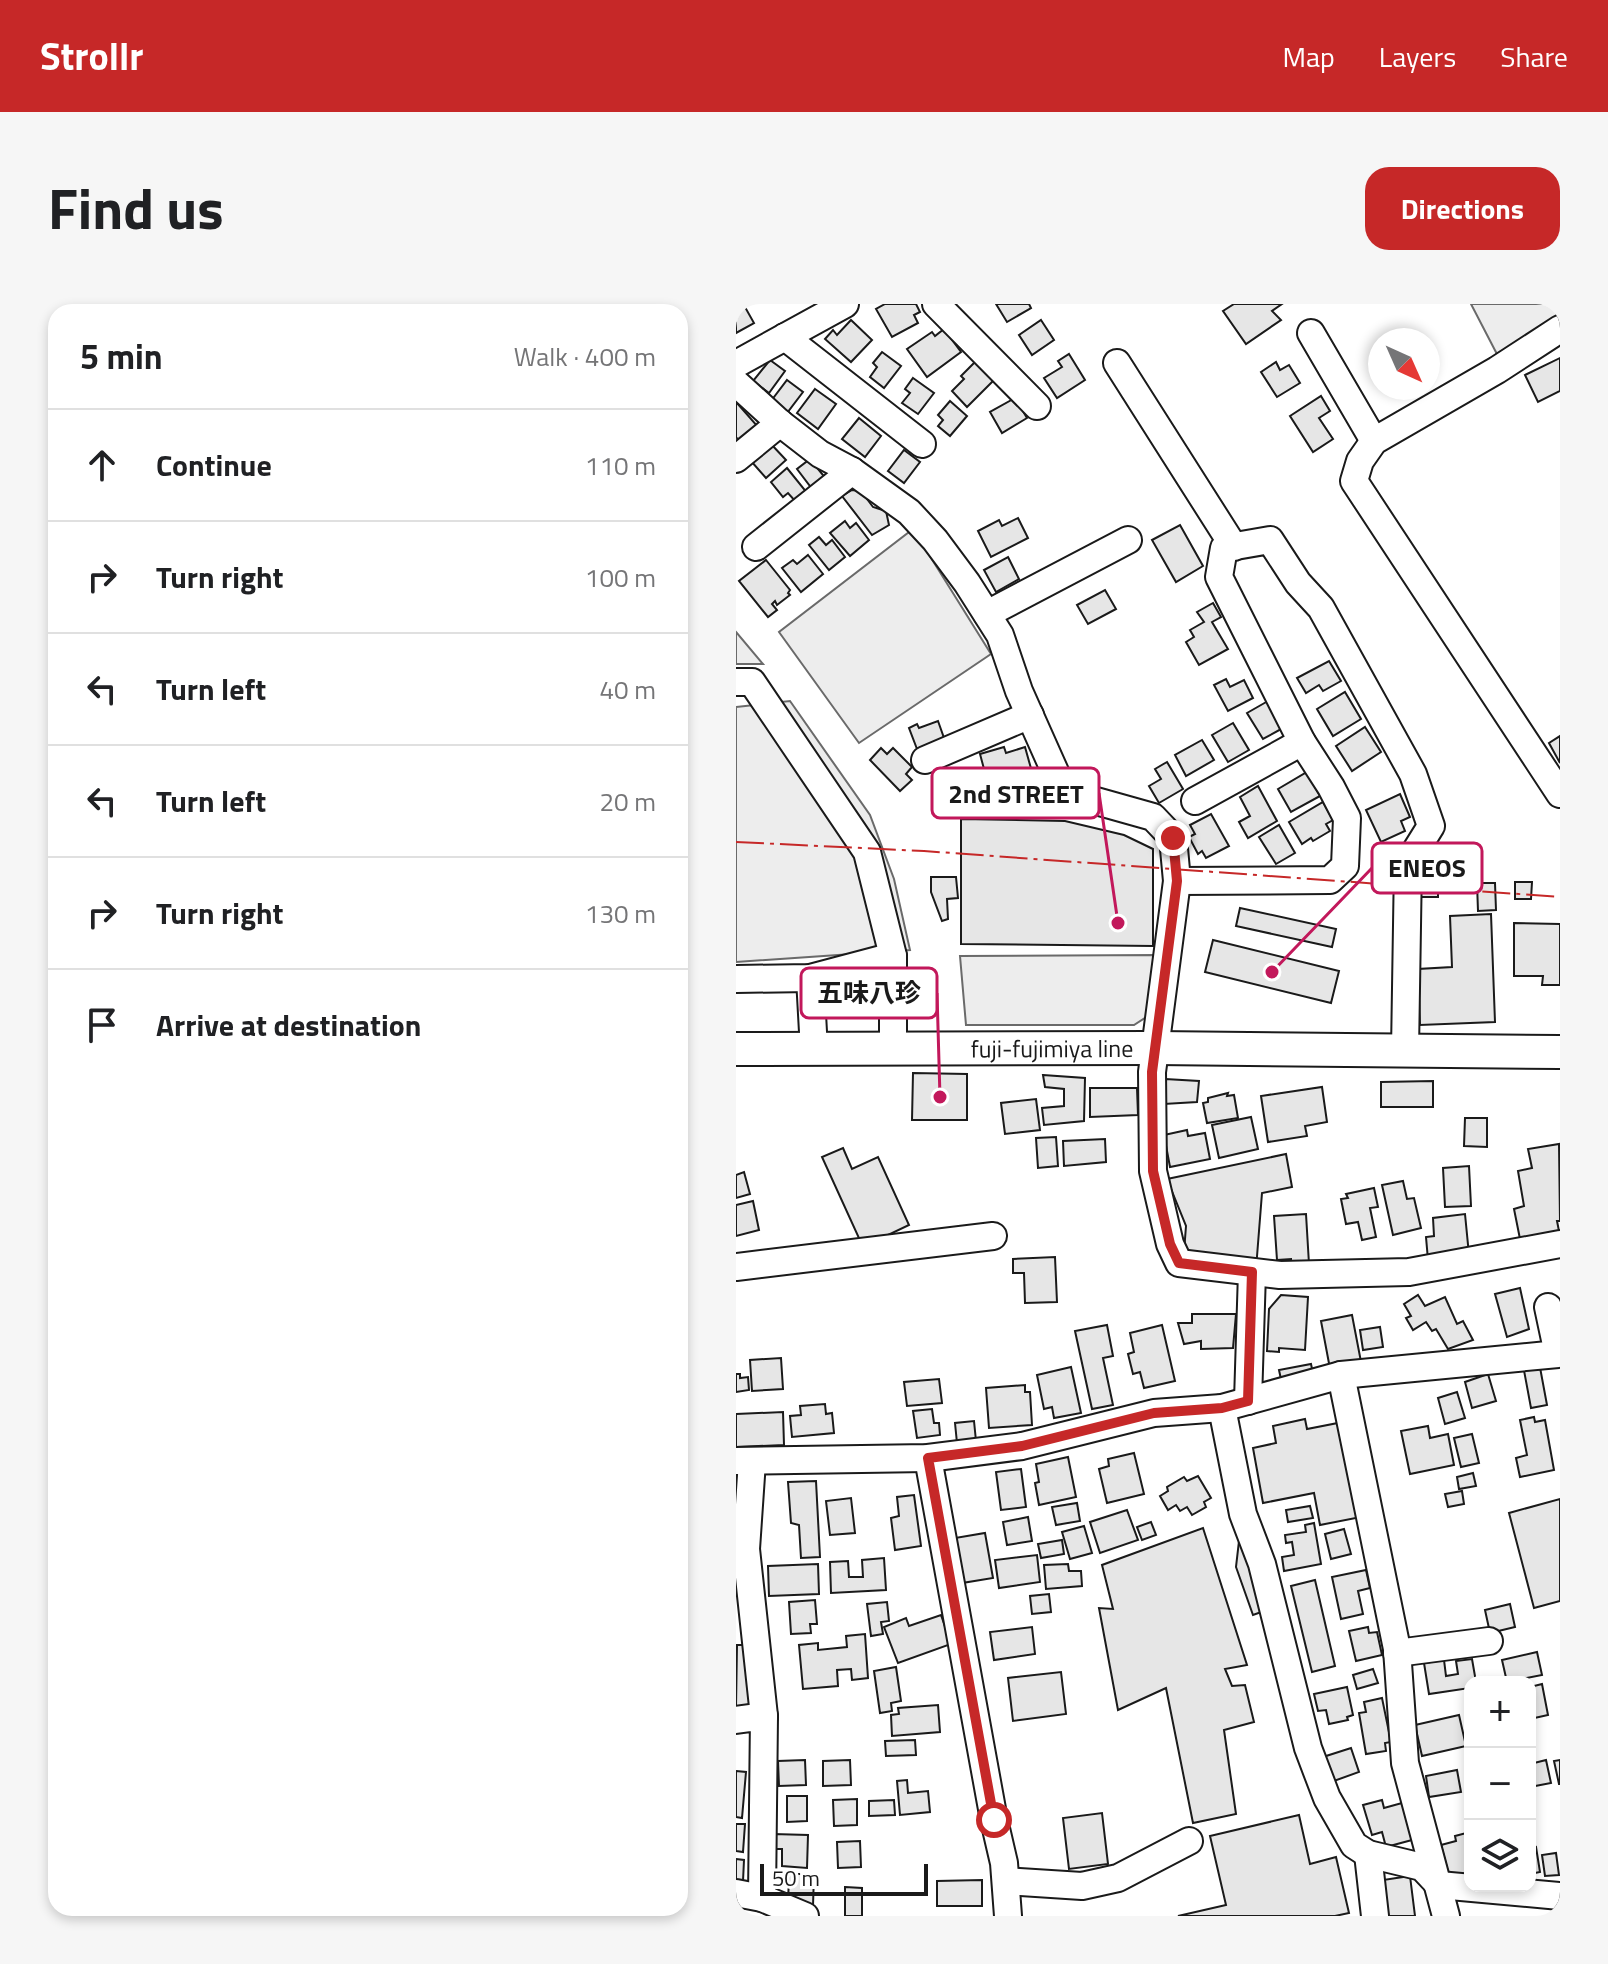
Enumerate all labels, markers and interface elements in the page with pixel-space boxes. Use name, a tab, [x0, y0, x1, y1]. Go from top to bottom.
text: Strollr	[40, 27, 143, 85]
text: Map	[1282, 35, 1335, 78]
text: Layers	[1379, 35, 1456, 78]
text: Share	[1500, 35, 1568, 78]
text: Find us	[48, 166, 224, 251]
button: Directions	[1365, 167, 1560, 250]
north arrow	[1368, 328, 1440, 400]
text: 5 min	[80, 330, 163, 382]
text: Walk · 400 m	[514, 337, 656, 376]
text: Continue	[156, 442, 272, 488]
icon: ahead	[80, 443, 124, 487]
text: 110 m	[585, 446, 656, 485]
text: Turn right	[156, 554, 284, 600]
icon: right	[80, 555, 124, 599]
text: 100 m	[585, 558, 656, 597]
text: Turn left	[156, 666, 266, 712]
icon: left	[80, 667, 124, 711]
text: 40 m	[599, 670, 656, 709]
callout: 2nd STREET	[932, 768, 1099, 818]
text: 2nd STREET	[948, 774, 1084, 813]
text: Turn left	[156, 778, 266, 824]
icon: left	[80, 779, 124, 823]
text: 20 m	[599, 782, 656, 821]
route end	[1155, 820, 1191, 856]
callout: ENEOS	[1372, 843, 1482, 893]
text: ENEOS	[1388, 848, 1466, 887]
text: Turn right	[156, 890, 284, 936]
icon: right	[80, 891, 124, 935]
text: 130 m	[585, 894, 656, 933]
callout: 五味八珍	[801, 968, 937, 1018]
text: 五味八珍	[817, 973, 921, 1012]
text: Arrive at destination	[156, 1002, 421, 1048]
icon: arrive	[80, 1003, 124, 1047]
street label: fuji-fujimiya line	[971, 1030, 1133, 1066]
map controls	[1464, 1676, 1536, 1892]
button: +	[1464, 1676, 1536, 1748]
button: −	[1464, 1748, 1536, 1820]
route start	[976, 1802, 1012, 1838]
button: layers	[1464, 1820, 1536, 1892]
scale bar	[760, 1860, 928, 1896]
text: 50 m	[772, 1861, 820, 1895]

